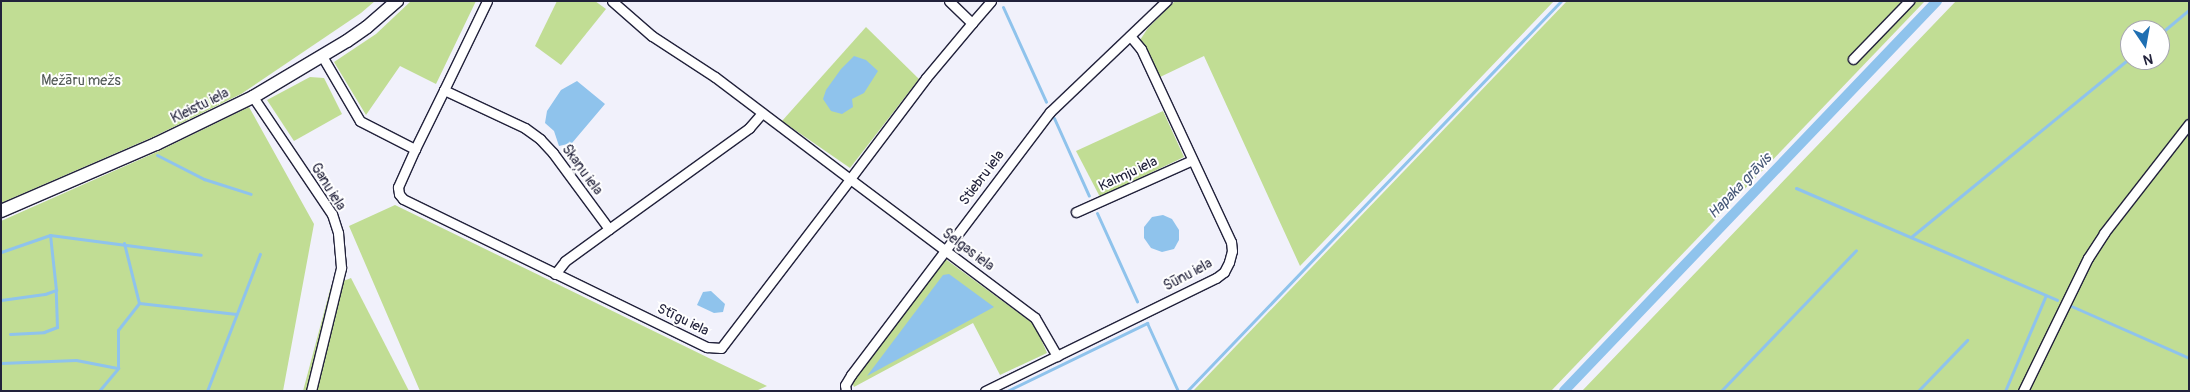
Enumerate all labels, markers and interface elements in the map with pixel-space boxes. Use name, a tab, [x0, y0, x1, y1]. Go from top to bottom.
north arrow	[2120, 20, 2170, 70]
text: N	[2142, 50, 2154, 68]
park label: Mežāru mežs	[41, 73, 121, 89]
street label: Kleistu iela	[168, 85, 232, 127]
street label: Skaņu iela	[558, 142, 606, 198]
street label: Stiebru iela	[956, 147, 1008, 209]
water label: Hapaka grāvis	[1704, 150, 1776, 222]
street label: Kalmju iela	[1096, 153, 1160, 195]
street label: Ganu iela	[307, 160, 349, 214]
street label: Selgas iela	[939, 225, 997, 275]
street label: Sūnu iela	[1161, 255, 1215, 295]
street label: Stīgu iela	[654, 300, 712, 340]

